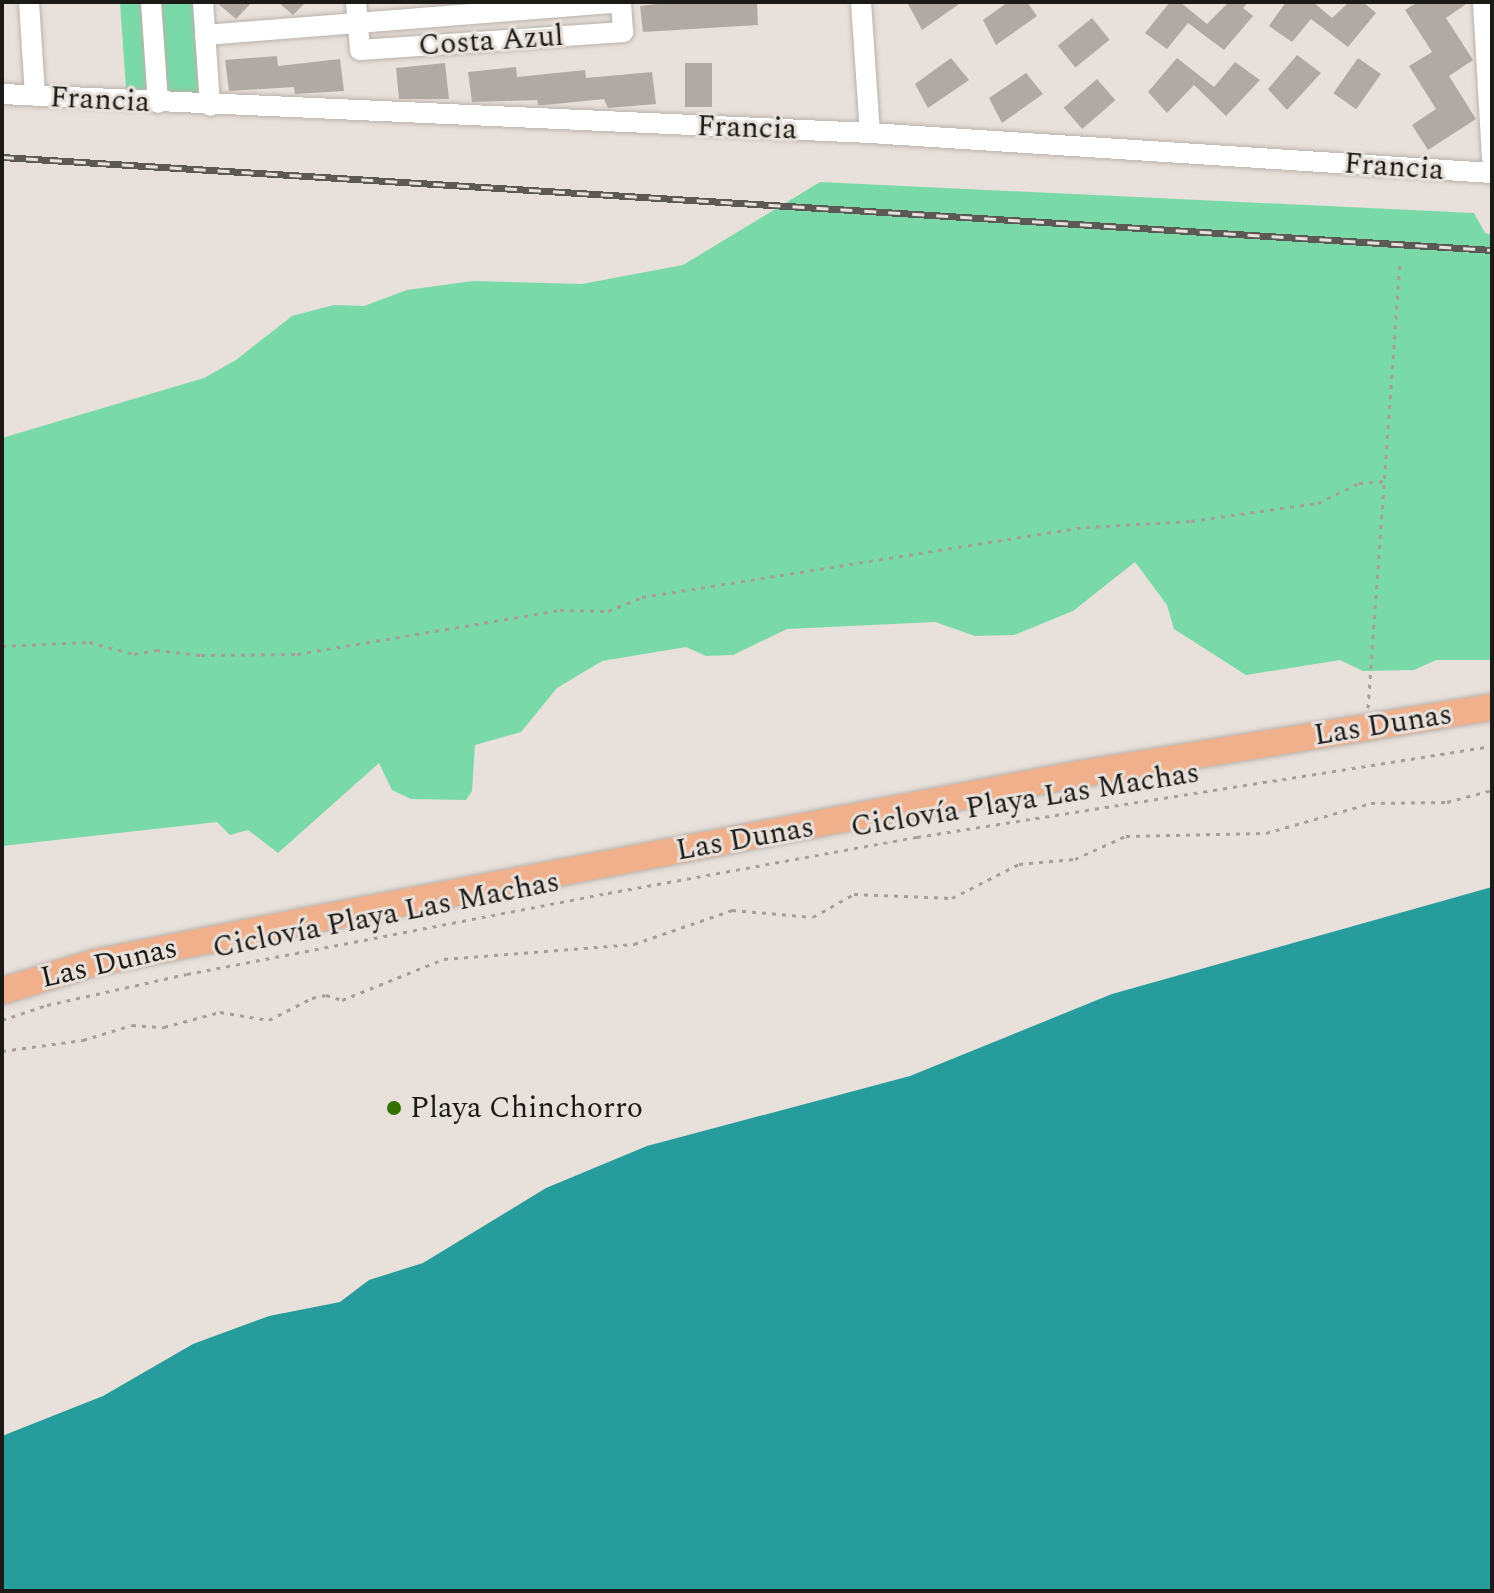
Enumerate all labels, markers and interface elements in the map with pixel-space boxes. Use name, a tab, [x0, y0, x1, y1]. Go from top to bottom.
street label: Costa Azul	[417, 18, 565, 64]
street label: Francia	[49, 79, 151, 121]
street label: Francia	[696, 108, 798, 148]
street label: Francia	[1343, 146, 1445, 188]
street label: Las Dunas	[1311, 696, 1455, 754]
street label: Ciclovía Playa Las Machas	[848, 755, 1202, 845]
street label: Las Dunas	[673, 809, 817, 869]
street label: Ciclovía Playa Las Machas	[210, 864, 562, 966]
street label: Las Dunas	[37, 930, 181, 996]
place label: Playa Chinchorro	[410, 1090, 643, 1126]
marker: Playa Chinchorro	[385, 1099, 403, 1117]

